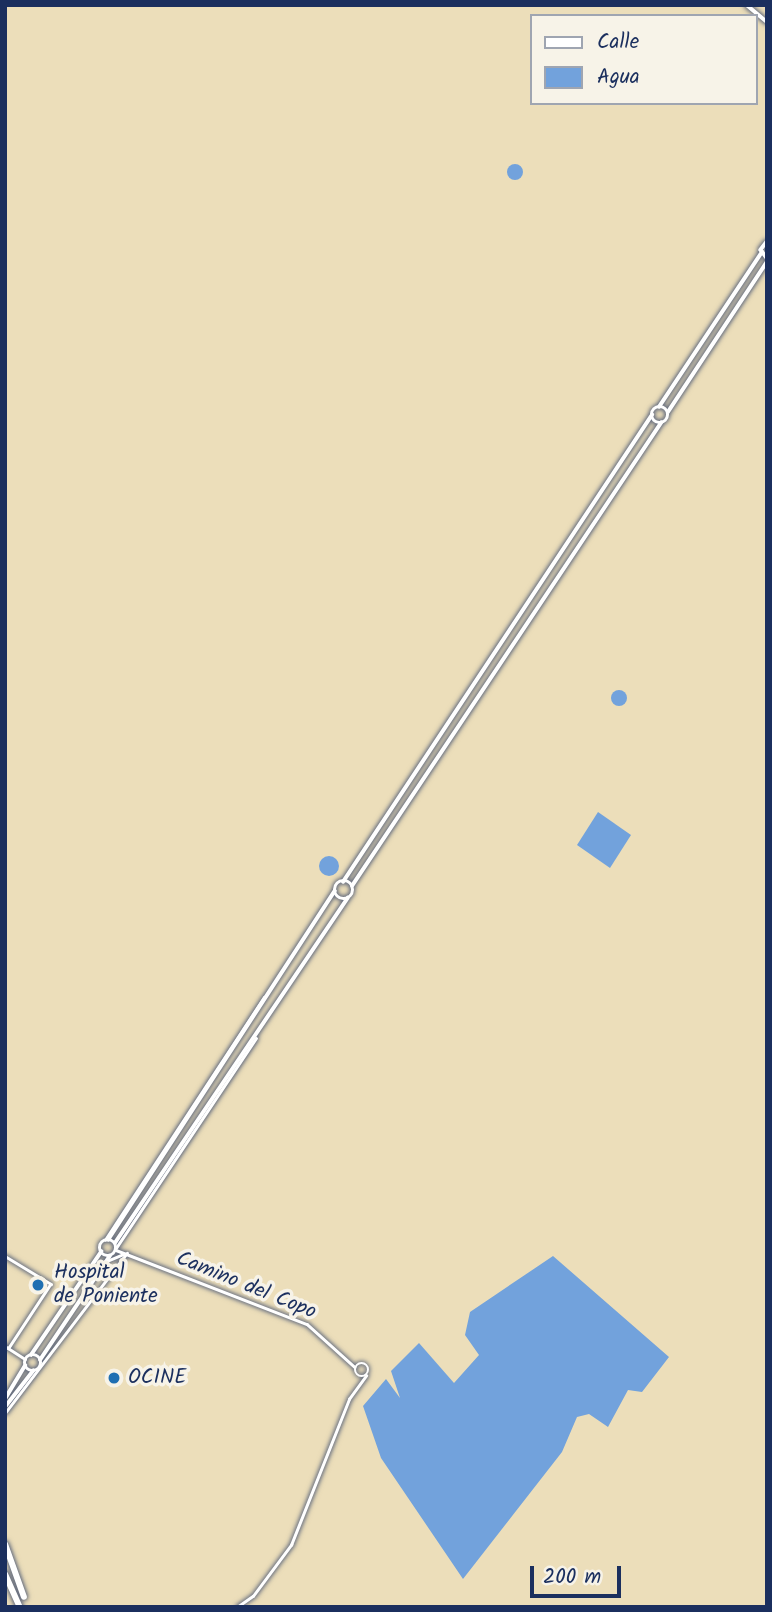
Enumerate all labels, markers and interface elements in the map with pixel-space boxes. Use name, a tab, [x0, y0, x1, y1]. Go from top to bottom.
legend	[530, 14, 758, 105]
text: Calle	[597, 26, 639, 59]
text: Agua	[597, 61, 640, 94]
street label: Camino del Copo	[172, 1247, 320, 1325]
place label: Hospital de Poniente	[54, 1260, 158, 1310]
marker: Hospital de Poniente	[28, 1275, 48, 1295]
place label: OCINE	[128, 1365, 186, 1391]
marker: OCINE	[106, 1370, 122, 1386]
scale bar	[534, 1552, 625, 1596]
text: 200 m	[543, 1561, 601, 1594]

